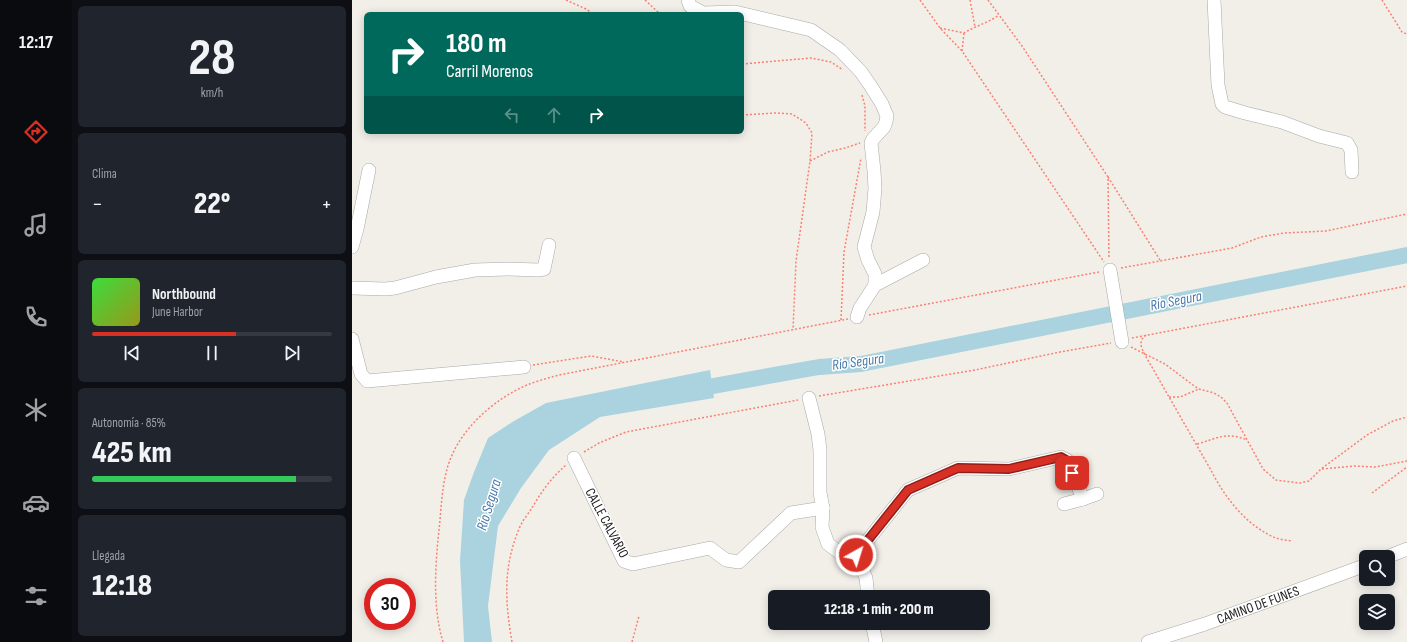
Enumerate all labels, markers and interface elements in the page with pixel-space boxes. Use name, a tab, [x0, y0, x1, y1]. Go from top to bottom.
text: 28	[188, 27, 236, 90]
text: 180 m	[446, 27, 506, 60]
icon: right	[380, 28, 432, 80]
text: 12:17	[19, 32, 53, 53]
text: Carril Morenos	[446, 61, 533, 82]
text: km/h	[201, 85, 223, 101]
icon: left	[501, 104, 523, 126]
icon: ahead	[543, 104, 565, 126]
icon: right	[585, 104, 607, 126]
icon: directions	[22, 118, 50, 146]
text: Clima	[92, 166, 117, 182]
text: 22°	[194, 186, 230, 222]
text: −	[92, 191, 103, 218]
text: +	[321, 191, 332, 218]
icon: music	[22, 211, 50, 239]
text: Northbound	[152, 285, 216, 304]
water label: Río Segura	[1148, 287, 1204, 315]
icon: phone	[22, 303, 50, 331]
text: June Harbor	[152, 304, 203, 320]
icon: previous	[121, 342, 143, 364]
icon: pause	[201, 342, 223, 364]
icon: next	[281, 342, 303, 364]
water label: Río Segura	[831, 349, 885, 375]
icon: climate	[22, 396, 50, 424]
text: Autonomía · 85%	[92, 415, 166, 431]
text: 425 km	[92, 435, 172, 471]
pin	[1055, 456, 1089, 490]
icon: arrive	[1061, 462, 1083, 484]
water label: Río Segura	[472, 477, 506, 533]
street label: CALLE CALVARIO	[582, 485, 633, 561]
icon: car	[22, 489, 50, 517]
position arrow	[835, 534, 877, 576]
text: Llegada	[92, 548, 125, 564]
map controls	[1359, 550, 1395, 630]
button: search	[1359, 550, 1395, 586]
text: 12:18	[92, 568, 152, 604]
speed limit sign: 30	[364, 578, 416, 630]
icon: filters	[22, 582, 50, 610]
street label: CAMINO DE FUNES	[1215, 582, 1301, 628]
button: layers	[1359, 594, 1395, 630]
text: 12:18 · 1 min · 200 m	[824, 600, 934, 619]

